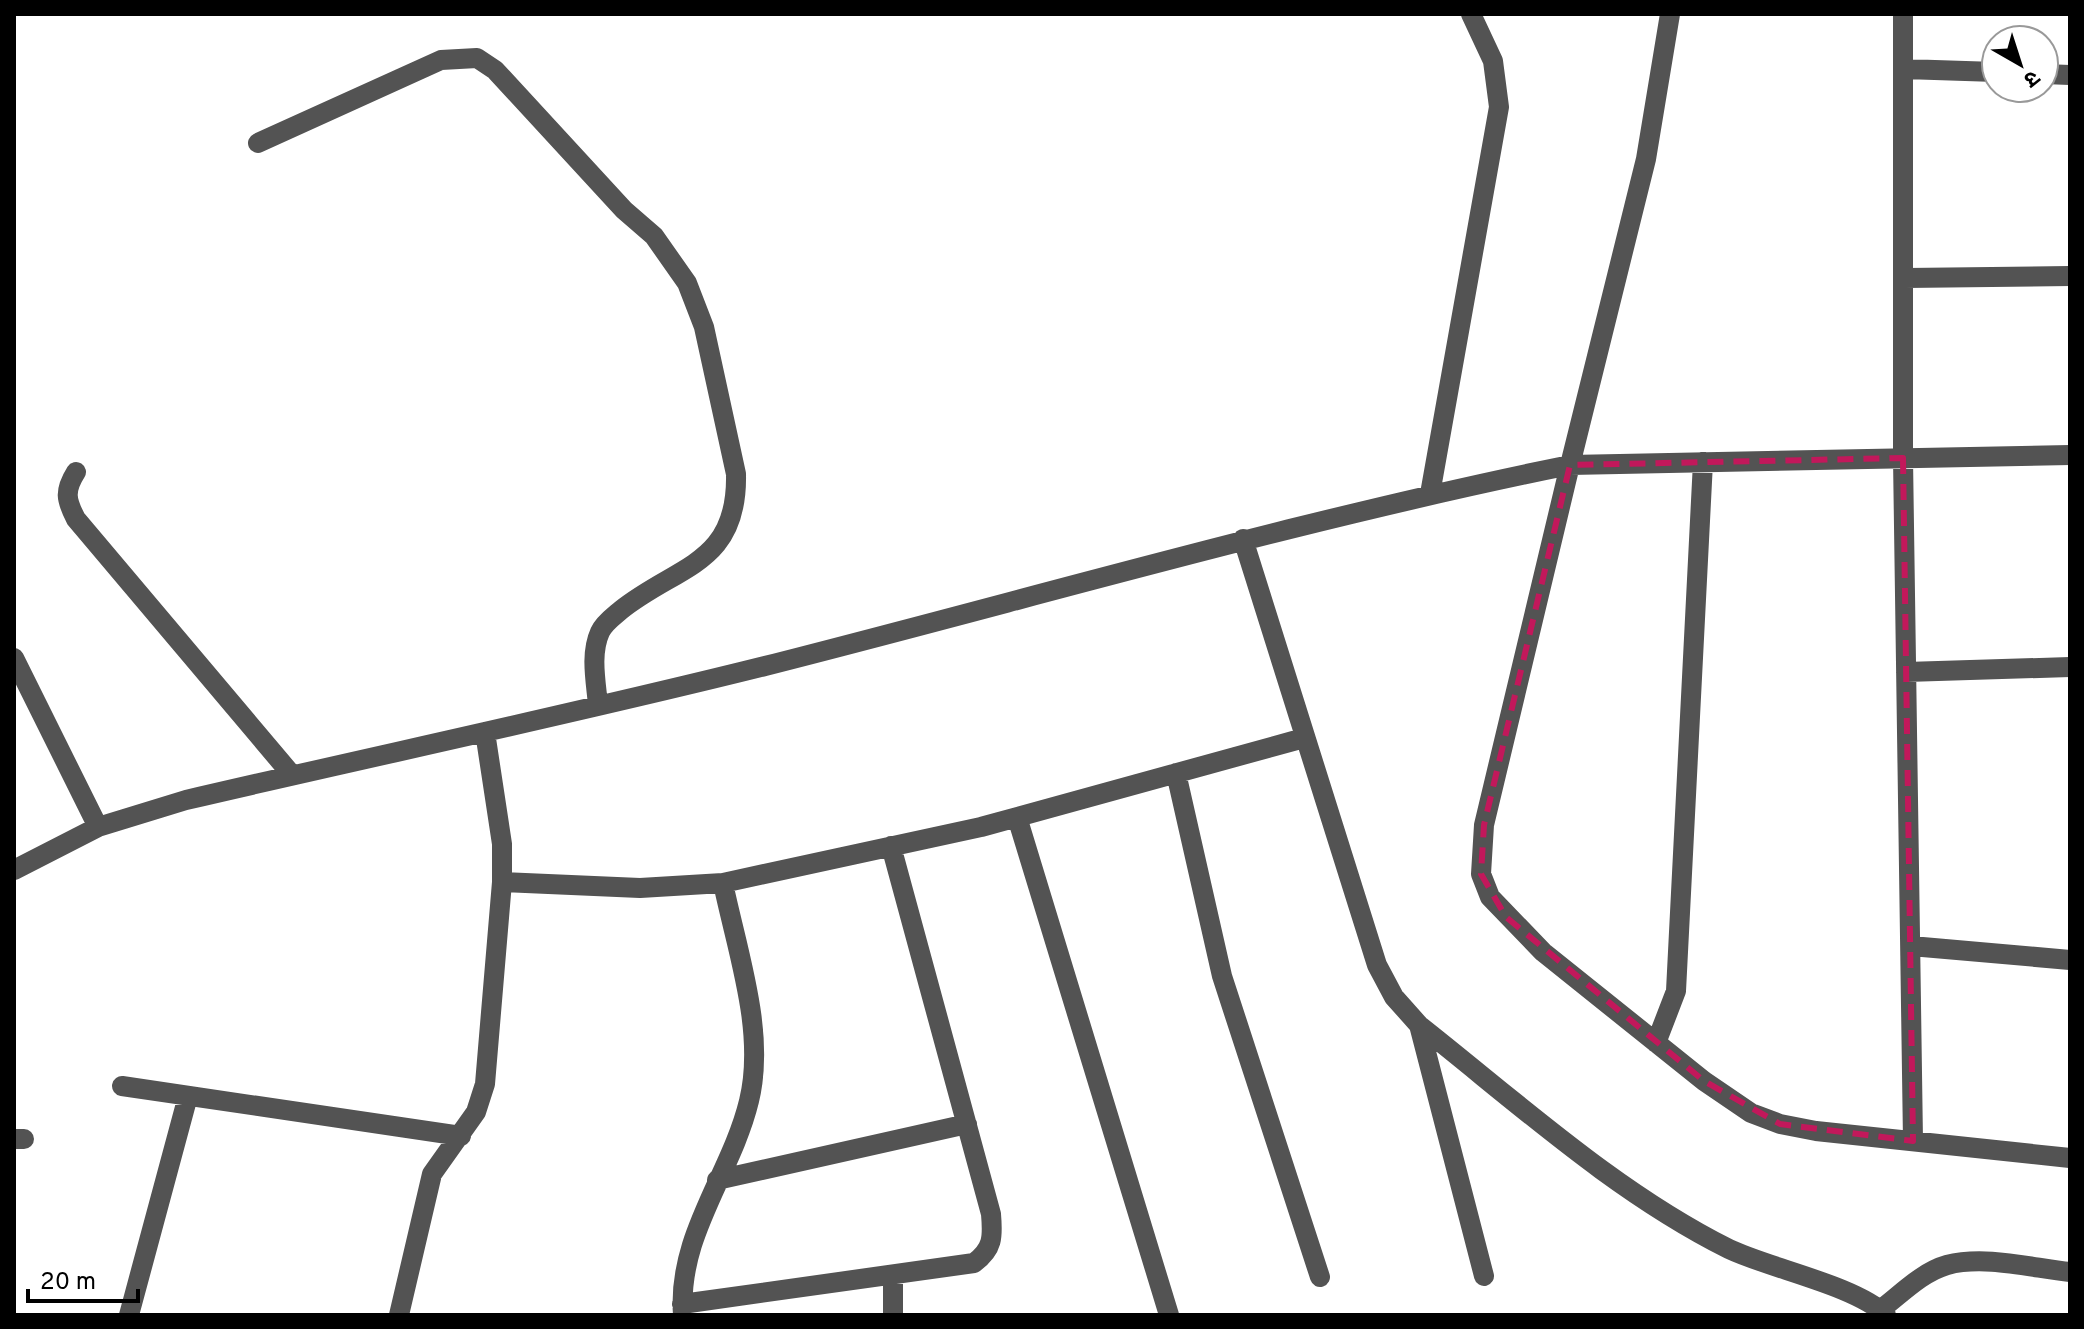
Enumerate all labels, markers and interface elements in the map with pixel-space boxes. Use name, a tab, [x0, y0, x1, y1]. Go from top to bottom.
north arrow	[1980, 24, 2060, 104]
text: उ	[2017, 63, 2045, 93]
scale bar	[28, 1253, 138, 1303]
text: 20 m	[40, 1268, 96, 1298]

